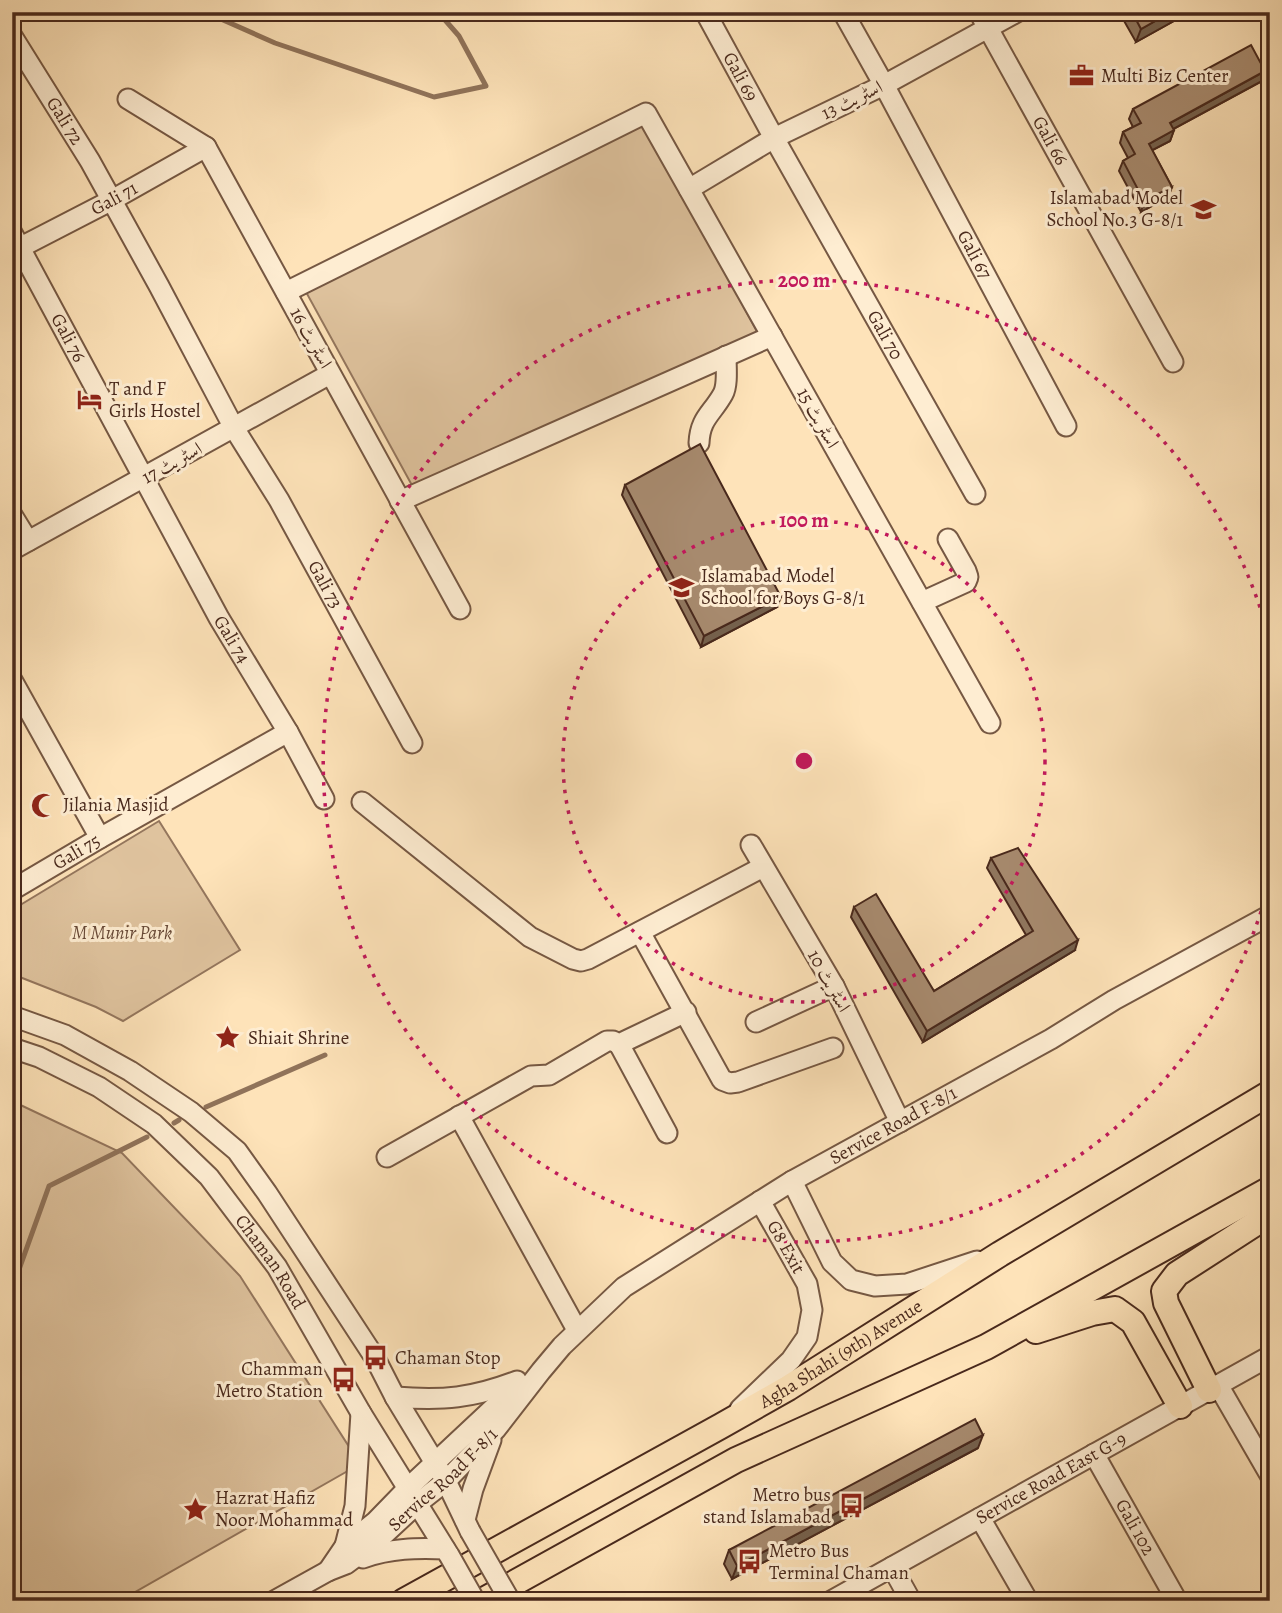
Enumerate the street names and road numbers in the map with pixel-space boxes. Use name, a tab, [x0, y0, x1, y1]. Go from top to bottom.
street label: Gali 69	[717, 47, 765, 106]
street label: اسٹریٹ 13	[817, 74, 887, 126]
street label: Gali 72	[40, 92, 90, 150]
street label: Gali 66	[1026, 111, 1075, 170]
street label: Gali 71	[86, 175, 143, 222]
street label: Gali 67	[951, 226, 998, 284]
street label: اسٹریٹ 16	[284, 303, 338, 373]
street label: Gali 70	[861, 305, 910, 365]
street label: Gali 76	[45, 309, 92, 367]
street label: اسٹریٹ 15	[791, 383, 845, 453]
street label: اسٹریٹ 17	[137, 436, 207, 490]
street label: Gali 73	[302, 556, 349, 613]
street label: Gali 74	[207, 610, 257, 668]
street label: Gali 75	[48, 828, 105, 876]
street label: اسٹریٹ 10	[801, 945, 857, 1017]
street label: Service Road F-8/1	[825, 1080, 962, 1171]
street label: Chaman Road	[229, 1209, 312, 1315]
street label: G8 Exit	[761, 1216, 811, 1278]
street label: Agha Shahi (9th) Avenue	[754, 1293, 927, 1415]
street label: Service Road F-8/1	[382, 1421, 504, 1537]
street label: Service Road East G-9	[971, 1426, 1131, 1531]
street label: Gali 102	[1109, 1494, 1162, 1560]

